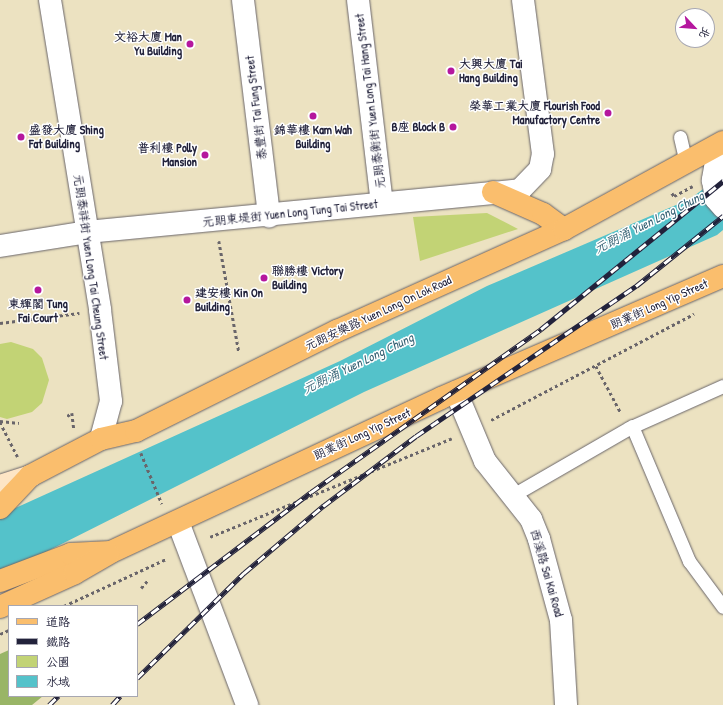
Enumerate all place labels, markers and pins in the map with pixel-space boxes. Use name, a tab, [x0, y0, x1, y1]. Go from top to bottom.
place label: 文裕大廈 Man Yu Building	[114, 30, 182, 58]
marker: 文裕大廈 Man Yu Building	[185, 39, 195, 49]
place label: 大興大廈 Tai Hang Building	[459, 57, 523, 85]
marker: 大興大廈 Tai Hang Building	[446, 66, 456, 76]
place label: 榮華工業大廈 Flourish Food Manufactory Centre	[469, 99, 600, 127]
marker: 榮華工業大廈 Flourish Food Manufactory Centre	[603, 108, 613, 118]
marker: 錦華樓 Kam Wah Building	[308, 111, 318, 121]
place label: B座 Block B	[392, 120, 445, 134]
marker: B座 Block B	[448, 122, 458, 132]
place label: 盛發大廈 Shing Fat Building	[29, 123, 104, 151]
place label: 錦華樓 Kam Wah Building	[274, 123, 352, 151]
marker: 盛發大廈 Shing Fat Building	[16, 132, 26, 142]
place label: 普利樓 Polly Mansion	[137, 141, 197, 169]
marker: 普利樓 Polly Mansion	[200, 150, 210, 160]
place label: 聯勝樓 Victory Building	[272, 264, 344, 292]
marker: 聯勝樓 Victory Building	[259, 273, 269, 283]
marker: 東輝閣 Tung Fai Court	[33, 285, 43, 295]
place label: 建安樓 Kin On Building	[195, 286, 263, 314]
marker: 建安樓 Kin On Building	[182, 295, 192, 305]
place label: 東輝閣 Tung Fai Court	[8, 297, 68, 325]

